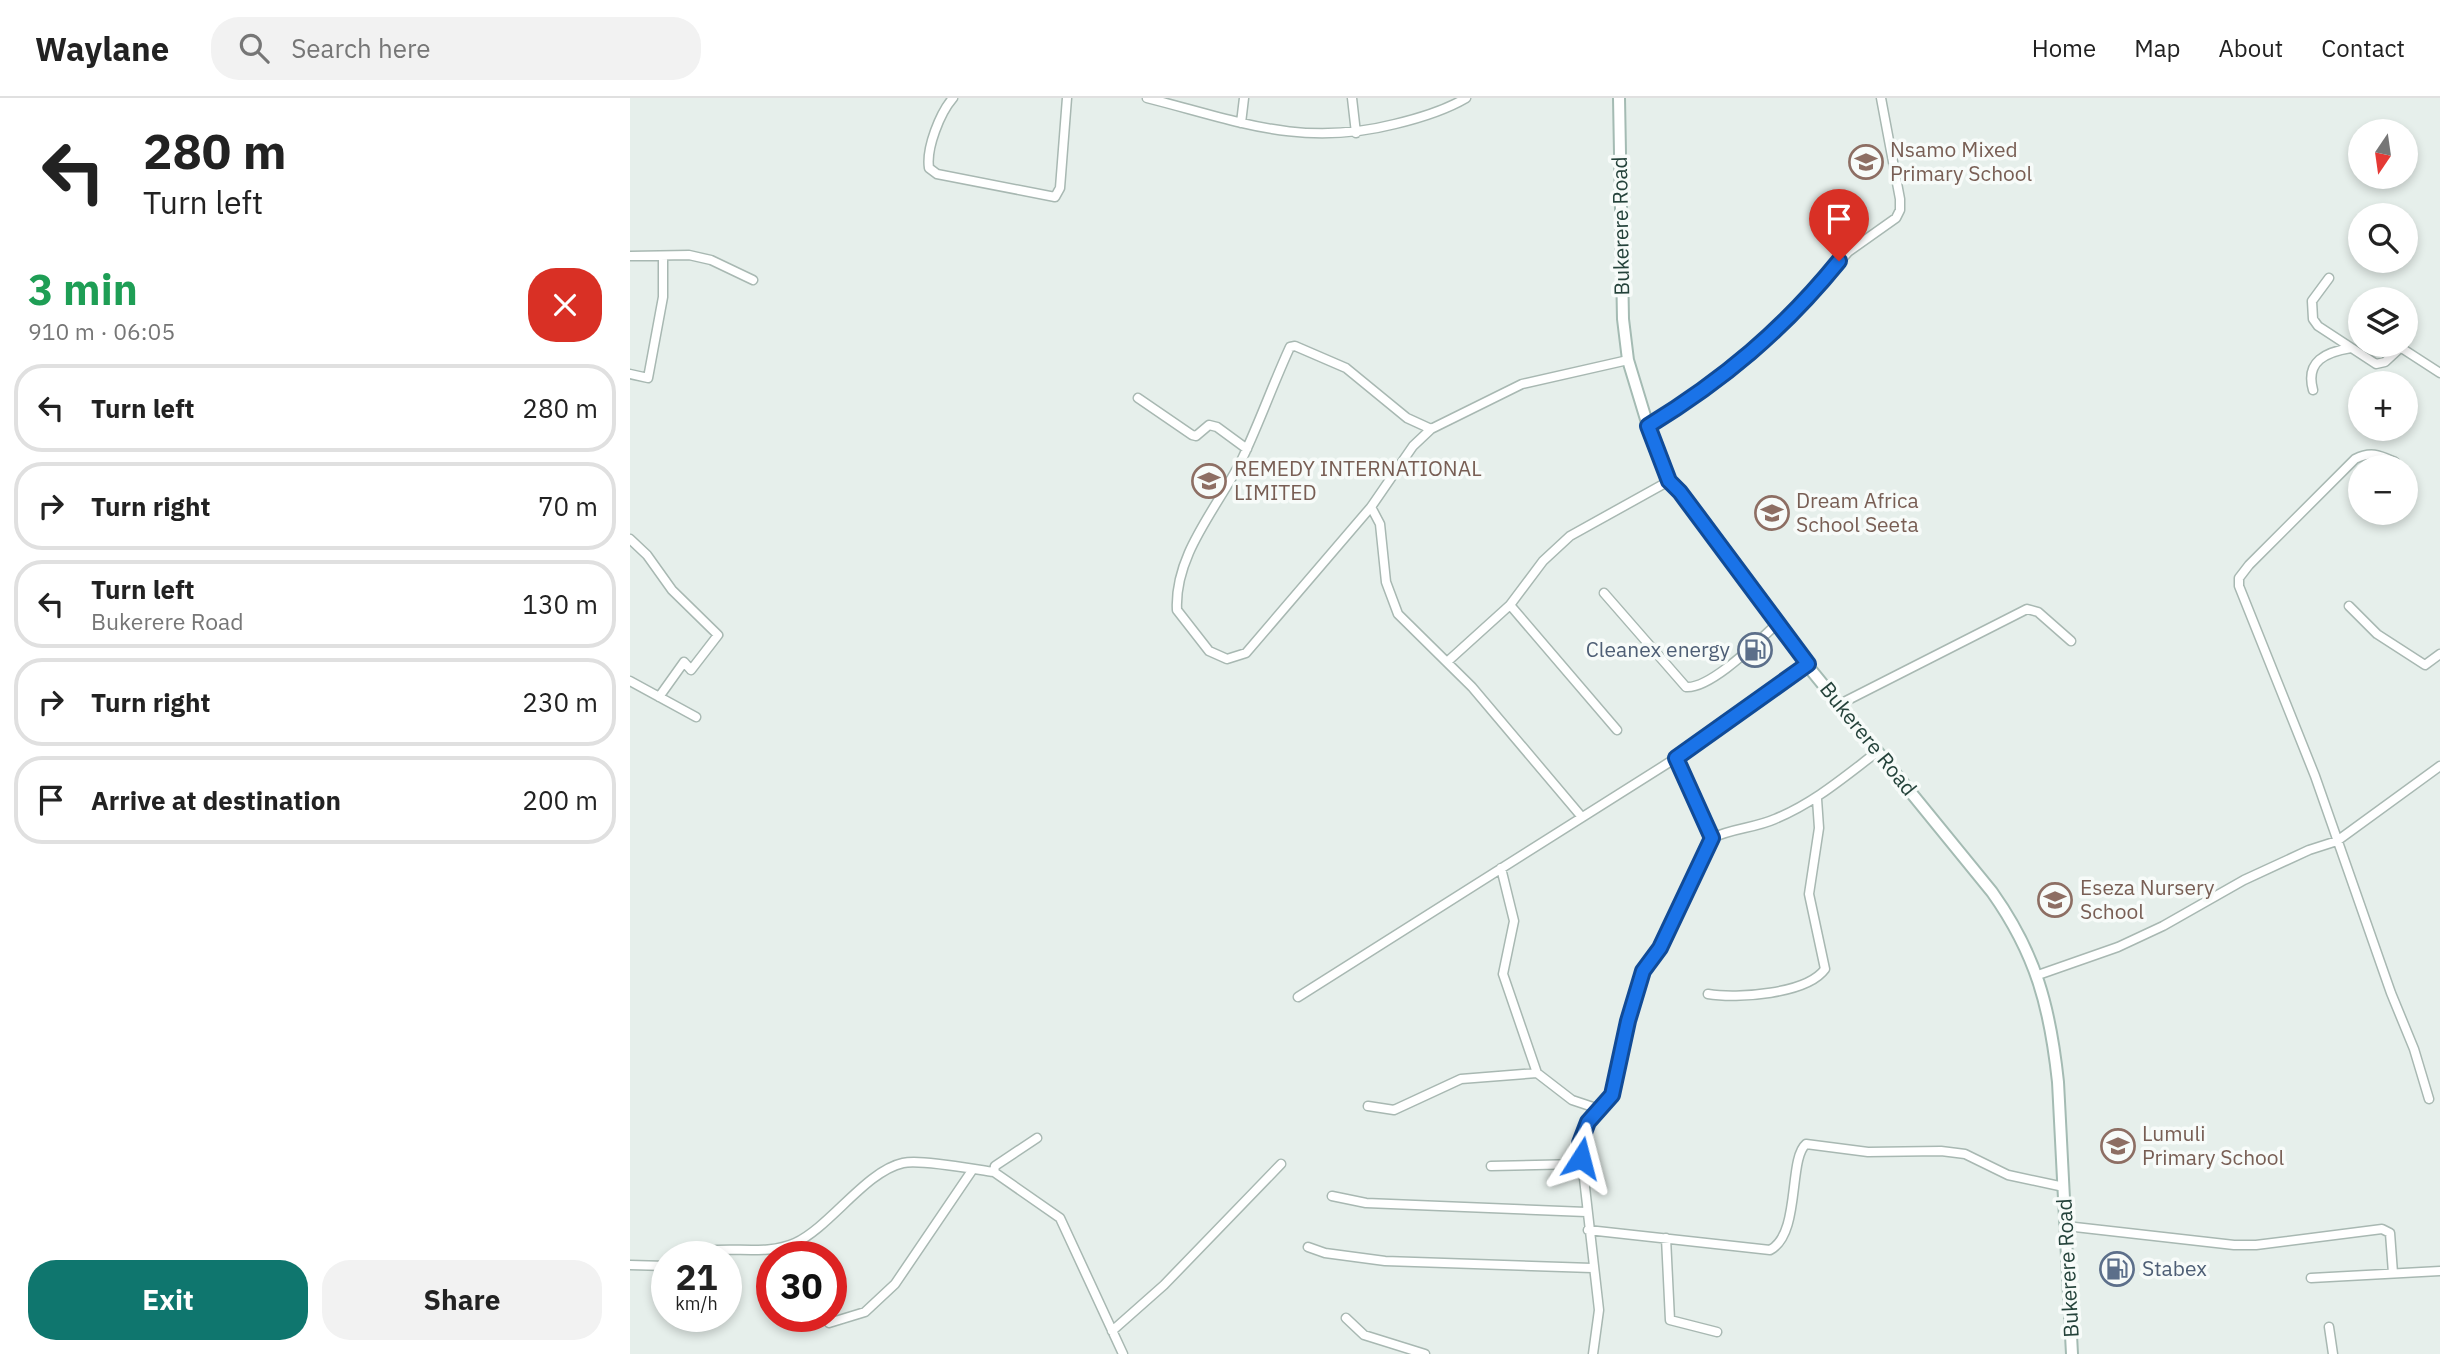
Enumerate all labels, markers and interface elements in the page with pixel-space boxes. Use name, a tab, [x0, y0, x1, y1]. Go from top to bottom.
search box	[211, 17, 701, 80]
text: Waylane	[35, 27, 169, 70]
icon: search	[235, 29, 273, 67]
text: Search here	[291, 31, 431, 65]
text: Home	[2032, 32, 2096, 64]
text: Map	[2134, 32, 2180, 64]
text: About	[2218, 32, 2283, 64]
text: Contact	[2321, 32, 2405, 64]
text: 280 m	[143, 119, 287, 182]
north arrow	[2348, 119, 2418, 189]
map controls	[2348, 119, 2418, 525]
icon: left	[28, 126, 119, 217]
place label: Nsamo Mixed Primary School	[1890, 135, 2033, 187]
school or university icon: Nsamo Mixed Primary School	[1847, 143, 1885, 181]
street label: Bukerere Road	[1605, 156, 1635, 296]
text: Turn left	[143, 181, 263, 223]
pin	[1809, 189, 1869, 261]
icon: arrive	[1820, 200, 1858, 238]
button: search	[2348, 203, 2418, 273]
text: 3 min	[28, 262, 138, 317]
button: close	[528, 268, 602, 342]
button: layers	[2348, 287, 2418, 357]
text: 910 m · 06:05	[28, 316, 175, 346]
button: +	[2348, 371, 2418, 441]
icon: left	[32, 389, 70, 427]
text: Turn left	[91, 391, 194, 425]
text: 280 m	[522, 391, 598, 425]
place label: REMEDY INTERNATIONAL LIMITED	[1234, 454, 1482, 506]
button: −	[2348, 455, 2418, 525]
school or university icon: REMEDY INTERNATIONAL LIMITED	[1190, 462, 1228, 500]
place label: Dream Africa School Seeta	[1796, 486, 1919, 538]
icon: right	[32, 487, 70, 525]
text: Turn right	[91, 489, 210, 523]
text: 70 m	[538, 489, 598, 523]
school or university icon: Dream Africa School Seeta	[1753, 494, 1791, 532]
text: Turn left	[91, 572, 194, 606]
icon: left	[32, 585, 70, 623]
text: 130 m	[522, 587, 598, 621]
text: Bukerere Road	[91, 606, 244, 636]
fuel station icon: Cleanex energy	[1736, 631, 1774, 669]
place label: Cleanex energy	[1586, 635, 1731, 663]
street label: Bukerere Road	[1814, 675, 1924, 801]
icon: right	[32, 683, 70, 721]
text: Turn right	[91, 685, 210, 719]
text: 230 m	[522, 685, 598, 719]
icon: arrive	[32, 781, 70, 819]
text: Arrive at destination	[91, 783, 341, 817]
text: 200 m	[522, 783, 598, 817]
place label: Eseza Nursery School	[2080, 873, 2215, 925]
school or university icon: Eseza Nursery School	[2036, 881, 2074, 919]
place label: Lumuli Primary School	[2142, 1119, 2285, 1171]
position arrow	[1544, 1121, 1618, 1195]
school or university icon: Lumuli Primary School	[2099, 1127, 2137, 1165]
street label: Bukerere Road	[2049, 1198, 2085, 1338]
speed limit sign: 30	[756, 1241, 847, 1332]
fuel station icon: Stabex	[2098, 1250, 2136, 1288]
text: 21	[675, 1254, 718, 1300]
place label: Stabex	[2142, 1254, 2207, 1282]
button: Exit	[28, 1260, 308, 1340]
button: Share	[322, 1260, 602, 1340]
text: km/h	[675, 1292, 718, 1315]

